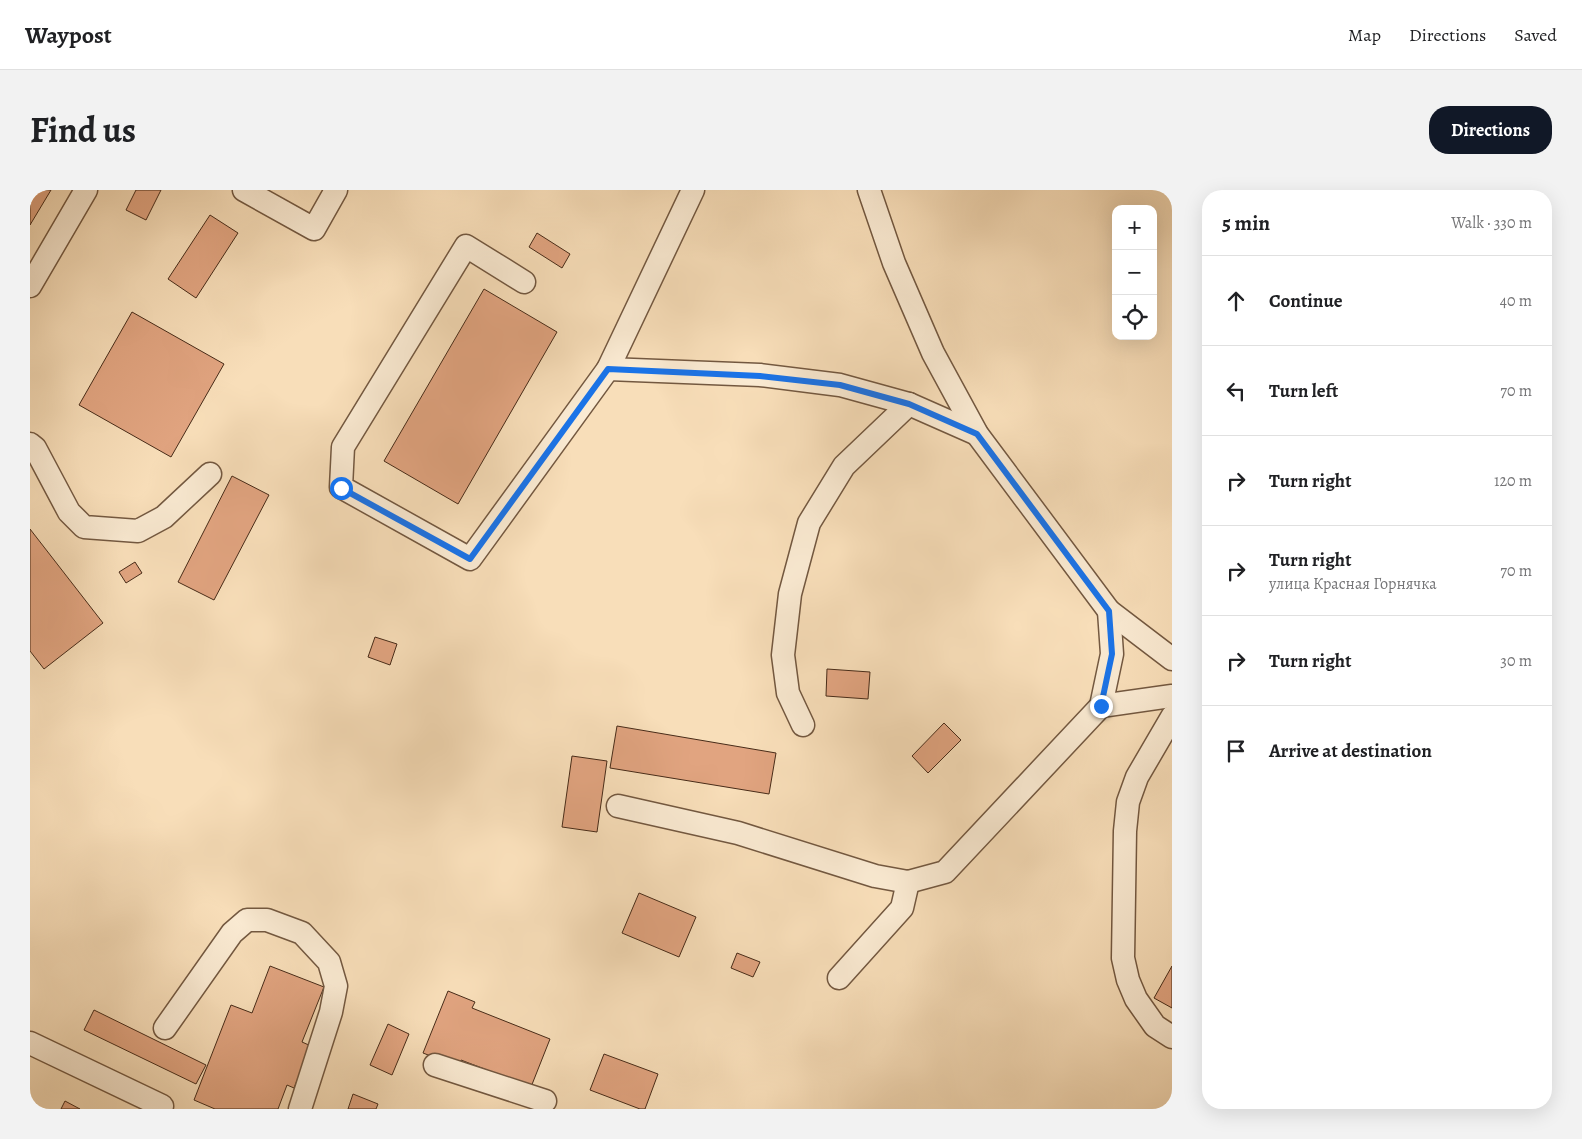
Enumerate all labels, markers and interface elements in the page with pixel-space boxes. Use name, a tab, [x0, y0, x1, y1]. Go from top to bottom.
text: Waypost	[25, 19, 112, 51]
text: Map	[1348, 23, 1381, 47]
text: Directions	[1409, 23, 1486, 47]
text: Saved	[1514, 23, 1557, 47]
text: Find us	[30, 106, 136, 154]
button: Directions	[1429, 106, 1552, 154]
map controls	[1112, 205, 1157, 340]
button: +	[1112, 205, 1157, 250]
text: 5 min	[1222, 209, 1270, 237]
text: Walk · 330 m	[1451, 212, 1532, 234]
button: −	[1112, 250, 1157, 295]
icon: ahead	[1222, 287, 1250, 315]
text: Continue	[1269, 288, 1343, 314]
text: 40 m	[1500, 290, 1532, 312]
button: locate	[1112, 295, 1157, 340]
icon: left	[1222, 377, 1250, 405]
text: Turn left	[1269, 378, 1338, 404]
text: 70 m	[1500, 380, 1532, 402]
icon: right	[1222, 467, 1250, 495]
text: Turn right	[1269, 468, 1351, 494]
text: 120 m	[1494, 470, 1532, 492]
route start	[330, 477, 353, 500]
text: Turn right	[1269, 547, 1351, 573]
icon: right	[1222, 557, 1250, 585]
text: 70 m	[1500, 560, 1532, 582]
text: улица Красная Горнячка	[1269, 573, 1437, 595]
icon: right	[1222, 647, 1250, 675]
text: Turn right	[1269, 648, 1351, 674]
text: 30 m	[1500, 650, 1532, 672]
route end	[1090, 695, 1113, 718]
icon: arrive	[1222, 737, 1250, 765]
text: Arrive at destination	[1269, 738, 1432, 764]

